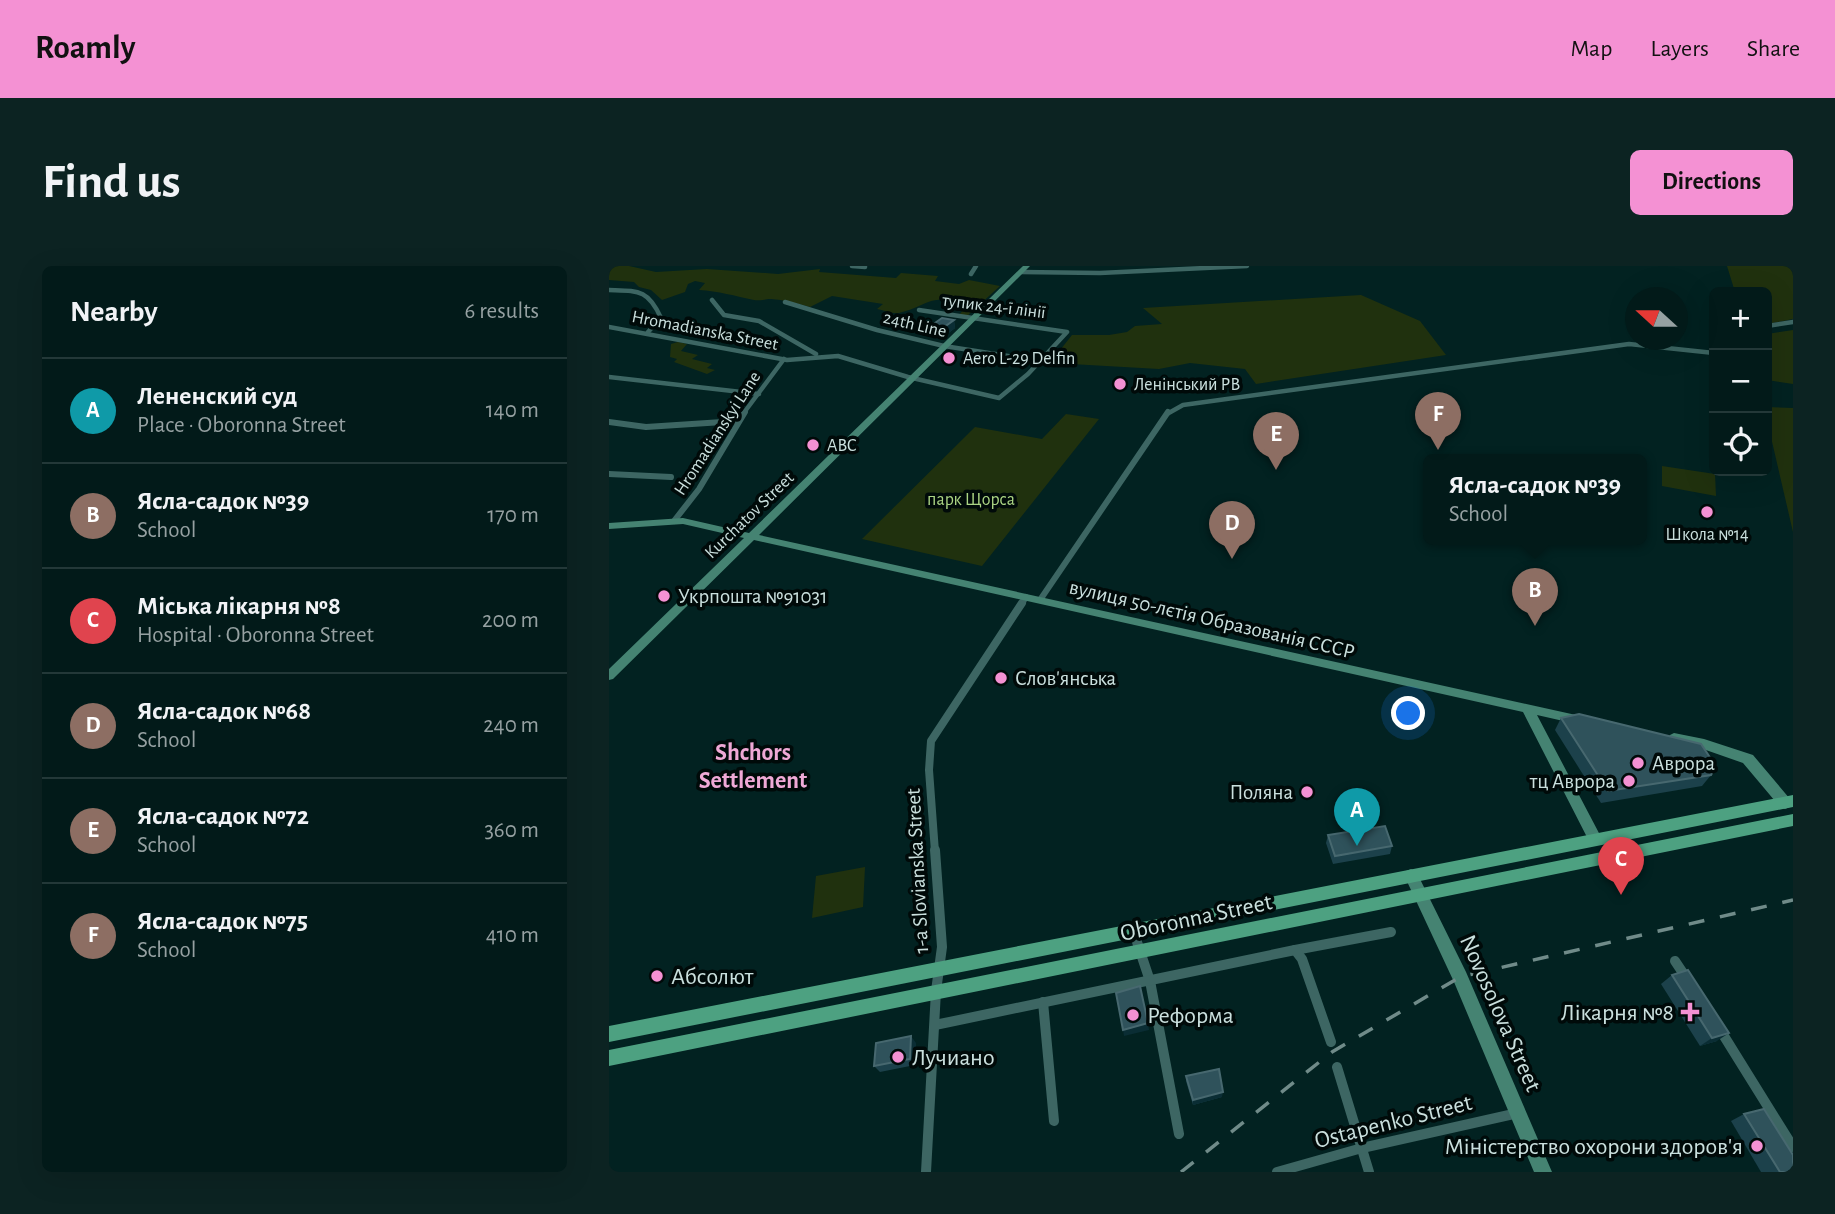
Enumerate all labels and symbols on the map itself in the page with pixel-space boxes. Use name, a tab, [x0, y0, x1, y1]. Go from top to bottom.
north arrow	[1625, 287, 1688, 350]
street label: тупик 24-ї лінії	[940, 292, 1047, 322]
street label: Hromadianska Street	[630, 308, 780, 354]
street label: 24th Line	[881, 309, 948, 341]
marker: Aero L-29 Delfin	[941, 350, 957, 366]
place label: Aero L-29 Delfin	[963, 350, 1075, 368]
street label: Hromadianskyi Lane	[671, 368, 764, 499]
marker: Ленінський РВ	[1112, 376, 1128, 392]
place label: Ленінський РВ	[1134, 376, 1240, 394]
pin: F	[1415, 392, 1461, 450]
pin: E	[1253, 412, 1299, 470]
marker: ABC	[805, 437, 821, 453]
place label: ABC	[827, 437, 856, 455]
street label: Kurchatov Street	[702, 469, 798, 562]
park label: парк Щорса	[927, 491, 1015, 509]
pin: D	[1209, 501, 1255, 559]
marker: Школа №14	[1699, 504, 1715, 520]
place label: Школа №14	[1665, 526, 1749, 544]
pin: B	[1512, 568, 1558, 626]
street label: вулиця 50-лєтія Образованія СССР	[1067, 576, 1357, 663]
place label: Укрпошта №91031	[678, 586, 828, 607]
marker: Укрпошта №91031	[656, 588, 672, 604]
place label: Слов'янська	[1015, 668, 1117, 689]
marker: Слов'янська	[993, 670, 1009, 686]
your location	[1391, 696, 1425, 730]
district label: Shchors Settlement	[699, 741, 807, 793]
place label: Аврора	[1652, 753, 1715, 774]
marker: Аврора	[1630, 755, 1646, 771]
place label: тц Аврора	[1529, 771, 1615, 792]
marker: тц Аврора	[1621, 773, 1637, 789]
place label: Поляна	[1230, 782, 1293, 803]
marker: Поляна	[1299, 784, 1315, 800]
street label: 1-a Slovianska Street	[903, 787, 932, 954]
pin: A	[1334, 788, 1380, 846]
pin: C	[1598, 837, 1644, 895]
street label: Oboronna Street	[1118, 890, 1275, 946]
street label: Novosolova Street	[1455, 932, 1545, 1095]
place label: Абсолют	[671, 965, 754, 989]
marker: Абсолют	[649, 968, 665, 984]
place label: Лікарня №8	[1561, 1001, 1674, 1025]
marker: Лікарня №8	[1680, 1002, 1700, 1022]
place label: Реформа	[1147, 1004, 1234, 1028]
marker: Реформа	[1125, 1007, 1141, 1023]
place label: Лучиано	[912, 1046, 995, 1070]
marker: Лучиано	[890, 1049, 906, 1065]
street label: Ostapenko Street	[1312, 1091, 1475, 1153]
place label: Міністерство охорони здоров'я	[1444, 1135, 1743, 1159]
marker: Міністерство охорони здоров'я	[1749, 1138, 1765, 1154]

